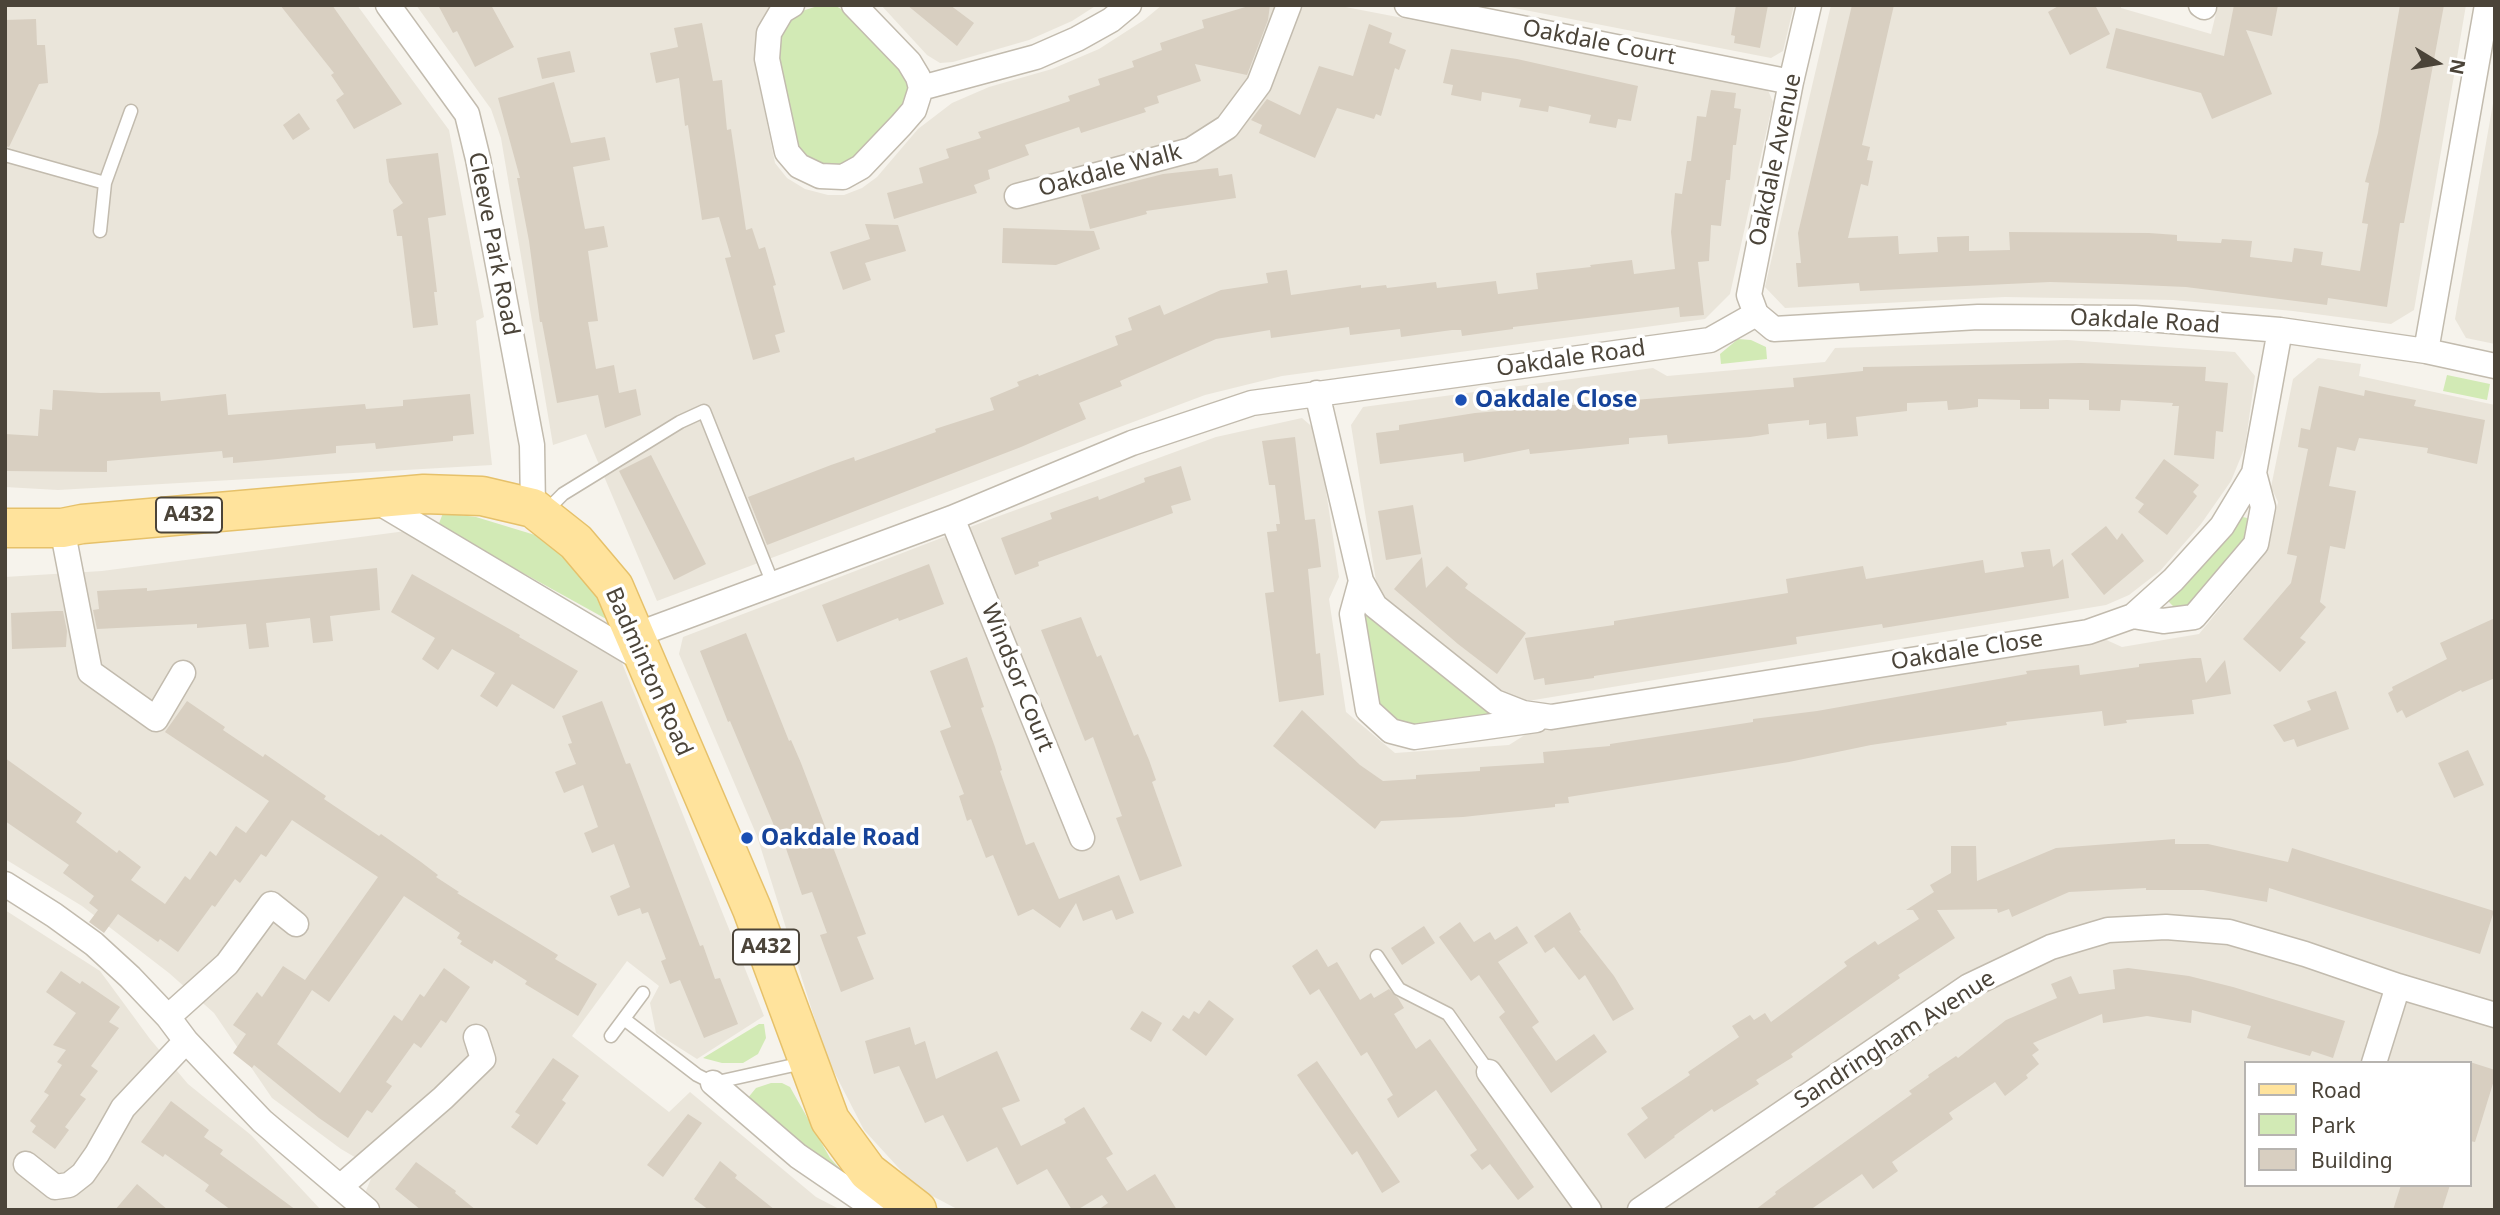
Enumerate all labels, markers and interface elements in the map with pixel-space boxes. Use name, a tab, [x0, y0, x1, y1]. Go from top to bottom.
street label: Oakdale Court	[1520, 15, 1678, 71]
north arrow	[2402, 28, 2472, 98]
text: N	[2443, 57, 2472, 77]
street label: Oakdale Avenue	[1744, 71, 1808, 249]
street label: Oakdale Walk	[1035, 139, 1185, 203]
street label: Cleeve Park Road	[462, 150, 524, 338]
street label: Oakdale Road	[2069, 304, 2221, 340]
street label: Oakdale Road	[1495, 335, 1647, 383]
place label: Oakdale Close	[1475, 386, 1637, 414]
marker: Oakdale Close	[1453, 392, 1469, 408]
road number: A432	[156, 498, 222, 532]
street label: Badminton Road	[599, 584, 697, 760]
street label: Windsor Court	[975, 600, 1059, 756]
street label: Oakdale Close	[1889, 625, 2045, 677]
place label: Oakdale Road	[761, 824, 920, 852]
marker: Oakdale Road	[739, 830, 755, 846]
road number: A432	[733, 930, 799, 964]
street label: Sandringham Avenue	[1790, 965, 2000, 1115]
legend	[2244, 1061, 2472, 1187]
text: Road	[2311, 1076, 2361, 1104]
text: Park	[2311, 1111, 2355, 1139]
text: Building	[2311, 1146, 2393, 1174]

